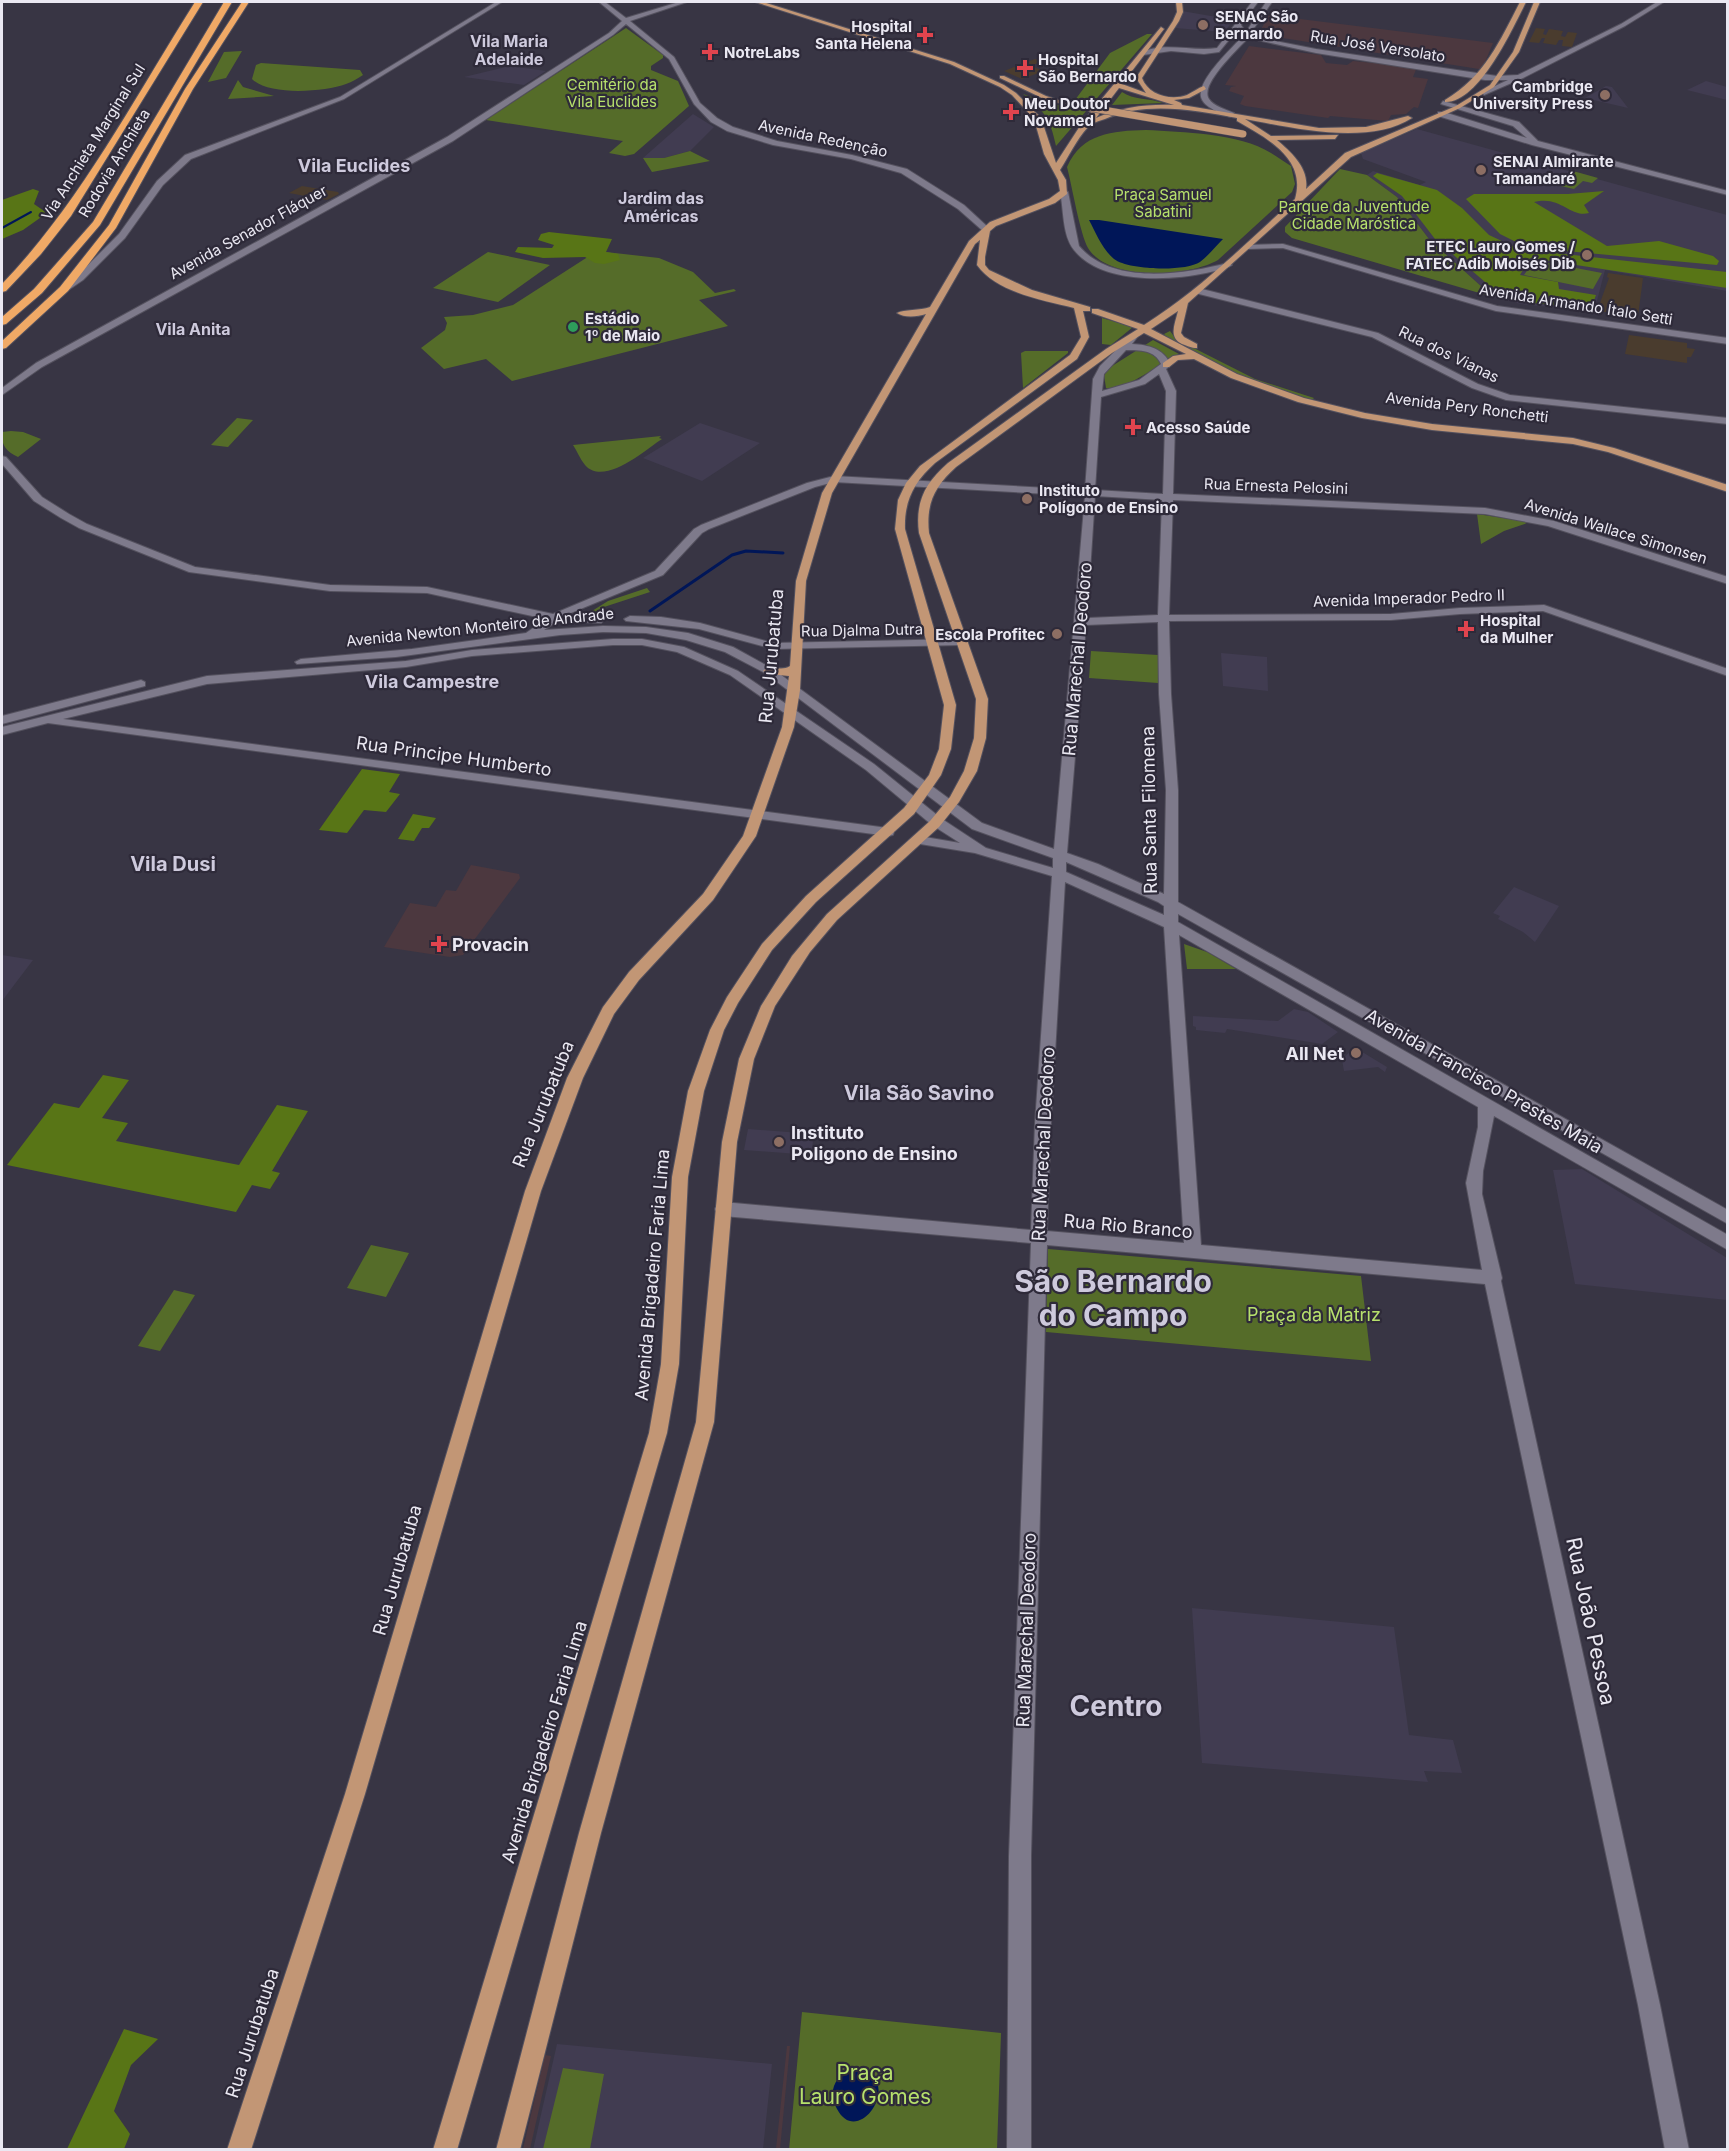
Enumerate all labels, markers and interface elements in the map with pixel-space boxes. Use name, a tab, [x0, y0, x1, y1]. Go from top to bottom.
place label: SENAC São Bernardo	[1215, 7, 1298, 43]
place label: Hospital Santa Helena	[815, 17, 912, 53]
marker: SENAC São Bernardo	[1196, 18, 1210, 32]
marker: Hospital Santa Helena	[916, 26, 934, 44]
street label: Rua José Versolato	[1309, 26, 1447, 66]
district label: Vila Maria Adelaide	[470, 31, 548, 69]
marker: NotreLabs	[701, 43, 719, 61]
place label: NotreLabs	[724, 43, 800, 62]
place label: Hospital São Bernardo	[1038, 50, 1137, 86]
marker: Hospital São Bernardo	[1016, 59, 1034, 77]
street label: Via Anchieta Marginal Sul	[37, 60, 149, 224]
park label: Cemitério da Vila Euclides	[567, 75, 657, 111]
place label: Cambridge University Press	[1473, 77, 1593, 113]
marker: Cambridge University Press	[1598, 88, 1612, 102]
place label: Meu Doutor Novamed	[1024, 94, 1110, 130]
marker: Meu Doutor Novamed	[1002, 103, 1020, 121]
street label: Rodovia Anchieta	[74, 105, 154, 221]
street label: Avenida Redenção	[757, 115, 889, 161]
place label: SENAI Almirante Tamandaré	[1493, 152, 1614, 188]
district label: Vila Euclides	[298, 155, 410, 176]
marker: SENAI Almirante Tamandaré	[1474, 163, 1488, 177]
street label: Avenida Senador Fláquer	[166, 180, 331, 283]
park label: Praça Samuel Sabatini	[1114, 185, 1212, 221]
district label: Jardim das Américas	[618, 188, 704, 226]
park label: Parque da Juventude Cidade Maróstica	[1278, 197, 1430, 233]
place label: ETEC Lauro Gomes / FATEC Adib Moisés Dib	[1406, 237, 1575, 273]
marker: ETEC Lauro Gomes / FATEC Adib Moisés Dib	[1580, 248, 1594, 262]
street label: Avenida Armando Ítalo Setti	[1478, 279, 1674, 329]
place label: Estádio 1º de Maio	[585, 309, 660, 345]
district label: Vila Anita	[155, 319, 231, 339]
marker: Estádio 1º de Maio	[566, 320, 580, 334]
street label: Rua dos Vianas	[1396, 322, 1502, 386]
street label: Avenida Pery Ronchetti	[1385, 388, 1549, 426]
marker: Acesso Saúde	[1124, 418, 1142, 436]
place label: Acesso Saúde	[1146, 418, 1250, 437]
street label: Rua Ernesta Pelosini	[1204, 474, 1348, 498]
place label: Instituto Polígono de Ensino	[1039, 481, 1178, 517]
marker: Instituto Polígono de Ensino	[1020, 492, 1034, 506]
street label: Avenida Wallace Simonsen	[1522, 494, 1710, 568]
street label: Rua Marechal Deodoro	[1058, 561, 1096, 757]
street label: Avenida Imperador Pedro II	[1313, 585, 1505, 611]
street label: Rua Jurubatuba	[755, 588, 787, 724]
street label: Avenida Newton Monteiro de Andrade	[345, 603, 615, 651]
place label: Hospital da Mulher	[1480, 611, 1553, 647]
street label: Rua Djalma Dutra	[801, 619, 923, 641]
marker: Hospital da Mulher	[1457, 620, 1475, 638]
place label: Escola Profitec	[935, 625, 1045, 644]
marker: Escola Profitec	[1050, 627, 1064, 641]
district label: Vila Campestre	[365, 671, 499, 692]
street label: Rua Santa Filomena	[1137, 726, 1161, 894]
street label: Rua Principe Humberto	[355, 732, 553, 780]
district label: Vila Dusi	[130, 852, 216, 876]
place label: Provacin	[452, 934, 529, 955]
marker: Provacin	[430, 935, 448, 953]
street label: Avenida Francisco Prestes Maia	[1362, 1004, 1606, 1158]
street label: Rua Jurubatuba	[508, 1038, 578, 1170]
place label: All Net	[1286, 1043, 1344, 1064]
street label: Rua Marechal Deodoro	[1027, 1046, 1059, 1242]
marker: All Net	[1349, 1046, 1363, 1060]
district label: Vila São Savino	[844, 1081, 994, 1105]
place label: Instituto Poligono de Ensino	[791, 1122, 958, 1164]
marker: Instituto Poligono de Ensino	[772, 1135, 786, 1149]
street label: Avenida Brigadeiro Faria Lima	[631, 1148, 673, 1402]
street label: Rua Rio Branco	[1063, 1210, 1193, 1242]
district label: São Bernardo do Campo	[1014, 1263, 1212, 1333]
park label: Praça da Matriz	[1247, 1304, 1381, 1325]
street label: Rua Jurubatuba	[368, 1502, 426, 1638]
street label: Rua Marechal Deodoro	[1012, 1532, 1040, 1728]
street label: Rua João Pessoa	[1561, 1535, 1621, 1707]
street label: Avenida Brigadeiro Faria Lima	[497, 1618, 591, 1866]
district label: Centro	[1070, 1689, 1162, 1723]
street label: Rua Jurubatuba	[221, 1966, 283, 2100]
park label: Praça Lauro Gomes	[799, 2060, 931, 2109]

